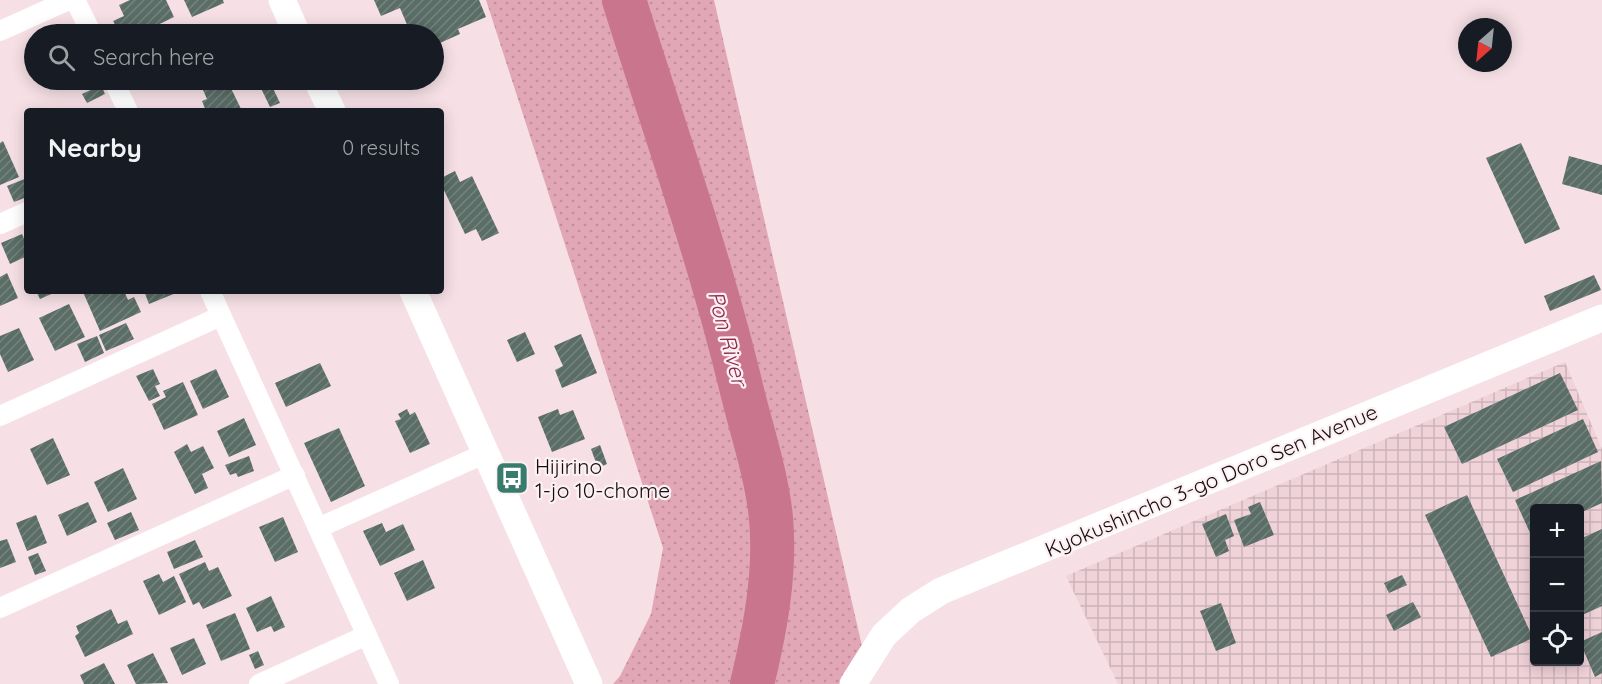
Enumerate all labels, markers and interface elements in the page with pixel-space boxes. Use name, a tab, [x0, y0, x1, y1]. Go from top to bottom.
north arrow	[1458, 18, 1512, 72]
search box	[24, 24, 444, 90]
icon: search	[45, 41, 78, 74]
text: Search here	[93, 43, 214, 71]
text: Nearby	[48, 131, 142, 164]
text: 0 results	[342, 135, 420, 160]
water label: Pon River	[702, 288, 755, 391]
street label: Kyokushincho 3-go Doro Sen Avenue	[1041, 398, 1381, 562]
place label: Hijirino 1-jo 10-chome	[535, 453, 670, 503]
bus stop icon: Hijirino 1-jo 10-chome	[494, 460, 530, 496]
map controls	[1530, 504, 1584, 666]
button: +	[1530, 504, 1584, 558]
button: −	[1530, 558, 1584, 612]
button: locate	[1530, 612, 1584, 666]

